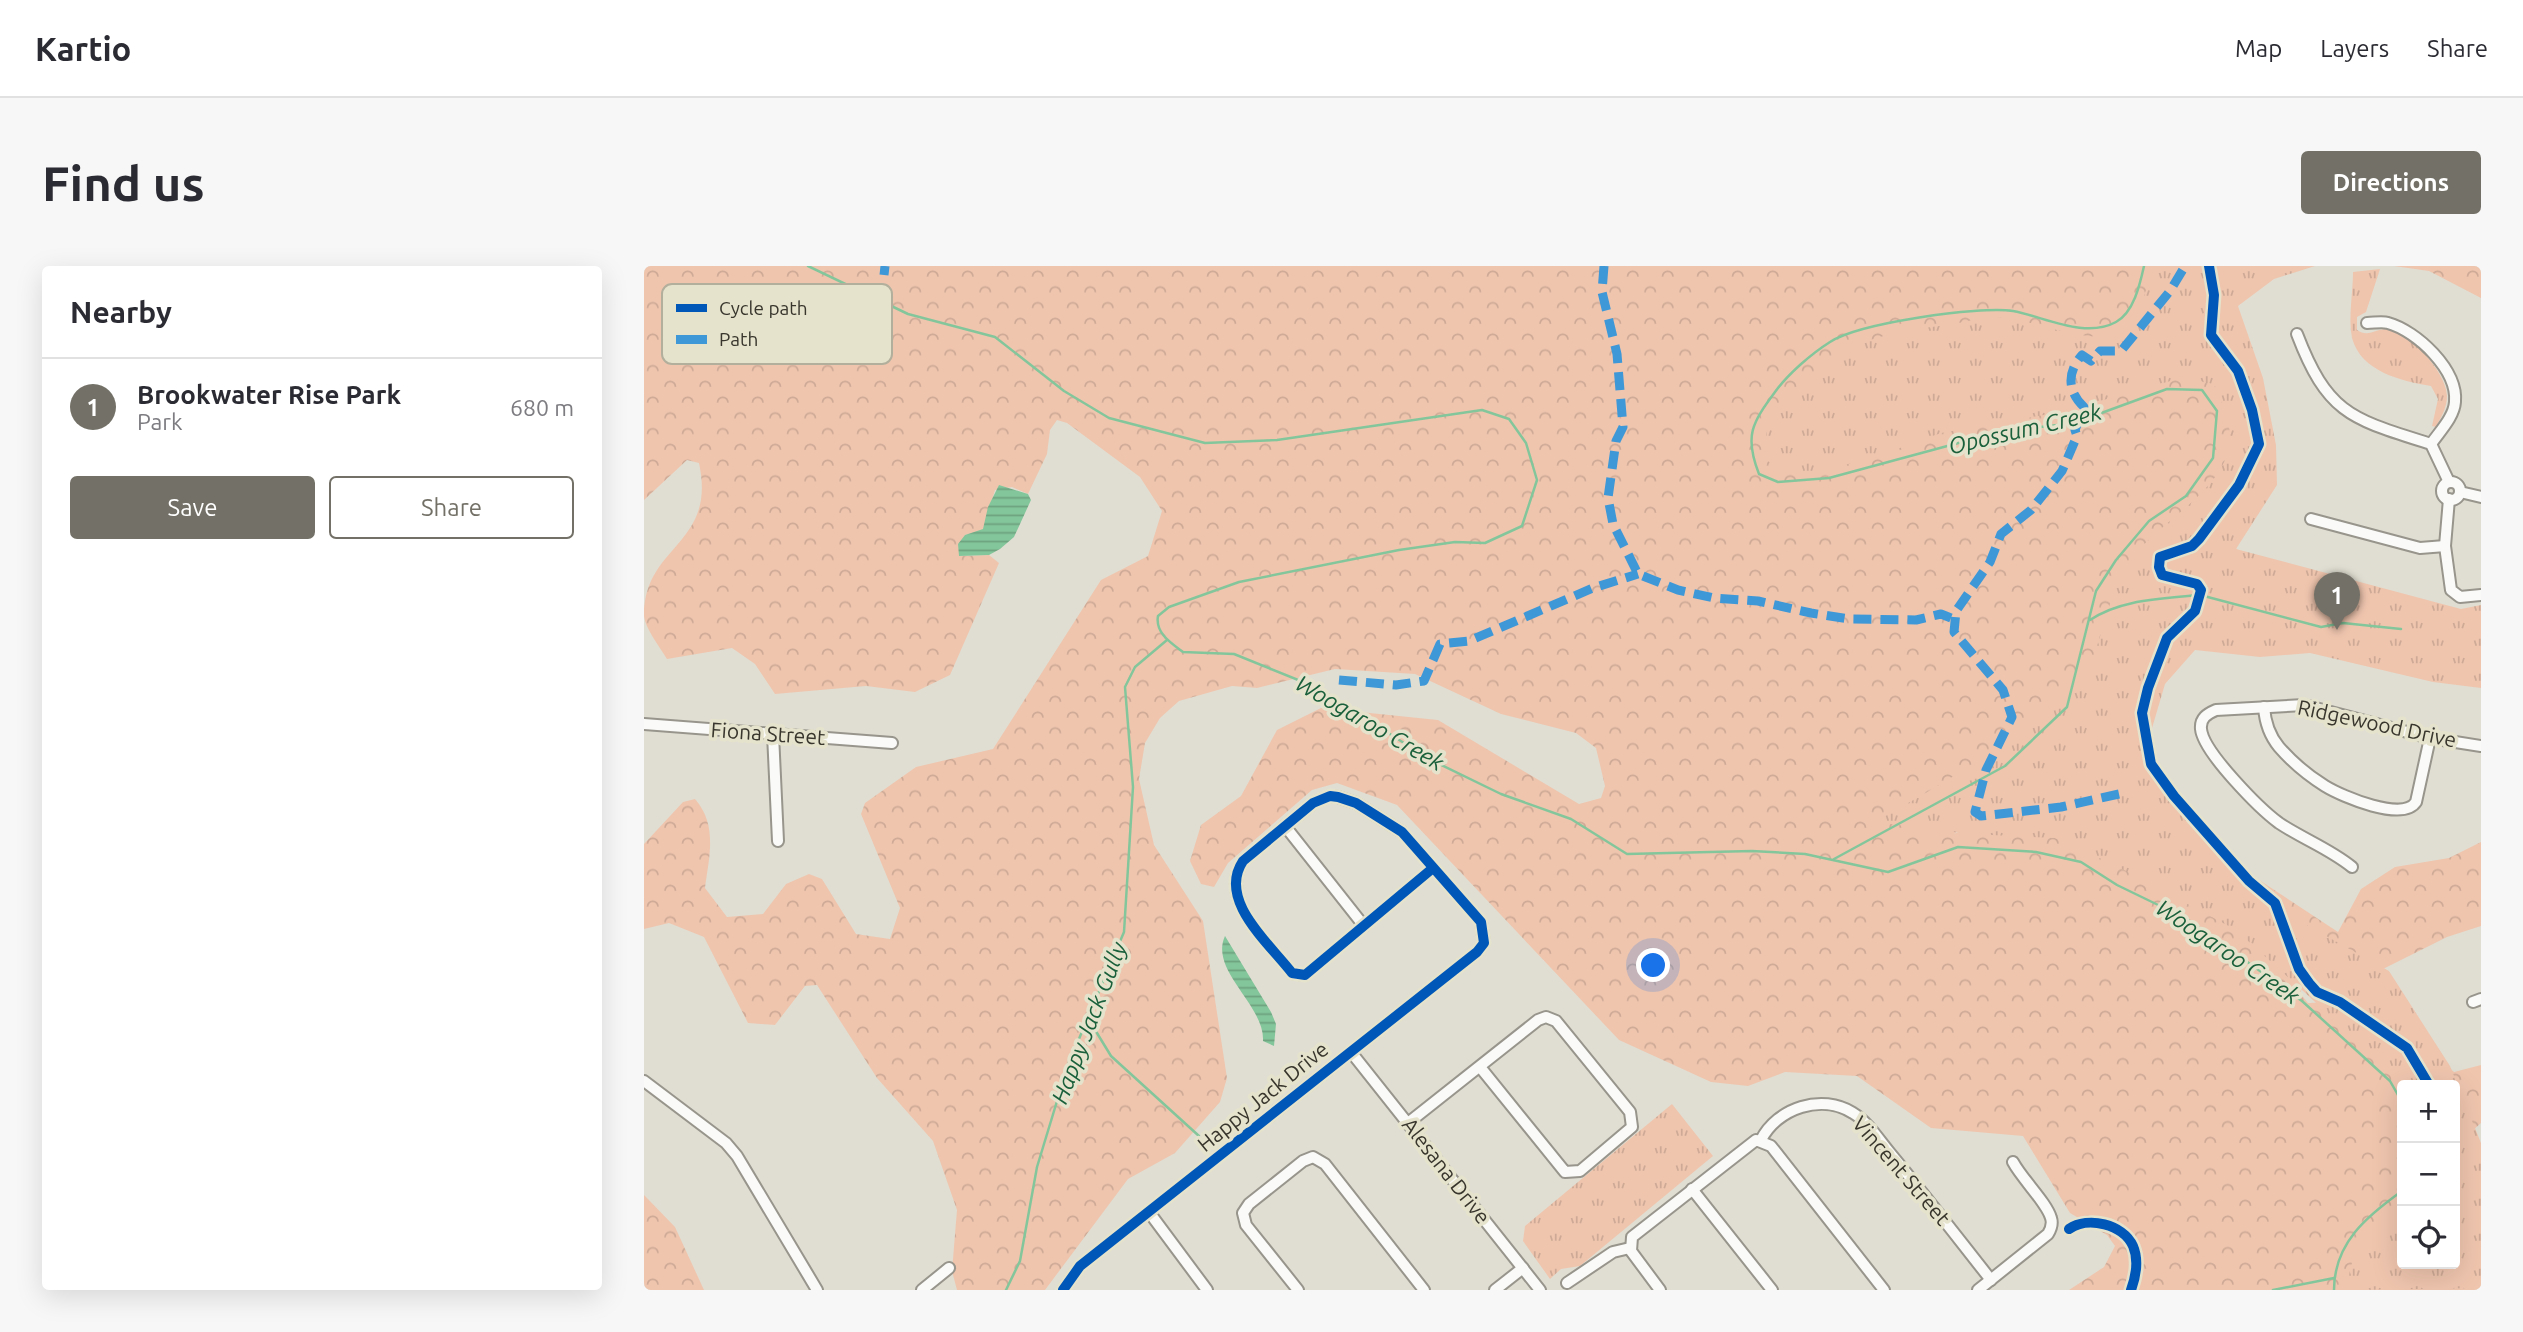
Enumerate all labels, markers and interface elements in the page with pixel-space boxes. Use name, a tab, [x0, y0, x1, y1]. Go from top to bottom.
text: Kartio	[35, 30, 131, 67]
text: Map	[2235, 35, 2282, 62]
text: Layers	[2320, 35, 2389, 62]
text: Share	[2427, 35, 2488, 62]
button: Directions	[2301, 151, 2481, 214]
text: Find us	[42, 155, 205, 210]
legend	[662, 284, 892, 364]
text: Nearby	[70, 295, 172, 329]
text: Cycle path	[719, 297, 808, 319]
text: Path	[719, 328, 758, 350]
text: Brookwater Rise Park	[137, 380, 401, 409]
text: 1	[87, 395, 99, 420]
text: 680 m	[510, 395, 574, 420]
water label: Opossum Creek	[1946, 399, 2104, 458]
text: Park	[137, 409, 183, 434]
button: Save	[70, 476, 315, 539]
button: Share	[329, 476, 574, 539]
pin: 1	[2314, 572, 2360, 630]
water label: Woogaroo Creek	[1292, 670, 1449, 775]
street label: Ridgewood Drive	[2296, 694, 2459, 752]
street label: Fiona Street	[710, 717, 826, 749]
water label: Woogaroo Creek	[2152, 894, 2305, 1009]
water label: Happy Jack Gully	[1046, 938, 1131, 1107]
your location	[1636, 948, 1670, 982]
street label: Happy Jack Drive	[1192, 1036, 1332, 1156]
map controls	[2397, 1080, 2460, 1269]
button: +	[2397, 1080, 2460, 1143]
street label: Vincent Street	[1848, 1111, 1955, 1230]
street label: Alesana Drive	[1398, 1113, 1496, 1228]
button: −	[2397, 1143, 2460, 1206]
button: locate	[2397, 1206, 2460, 1269]

